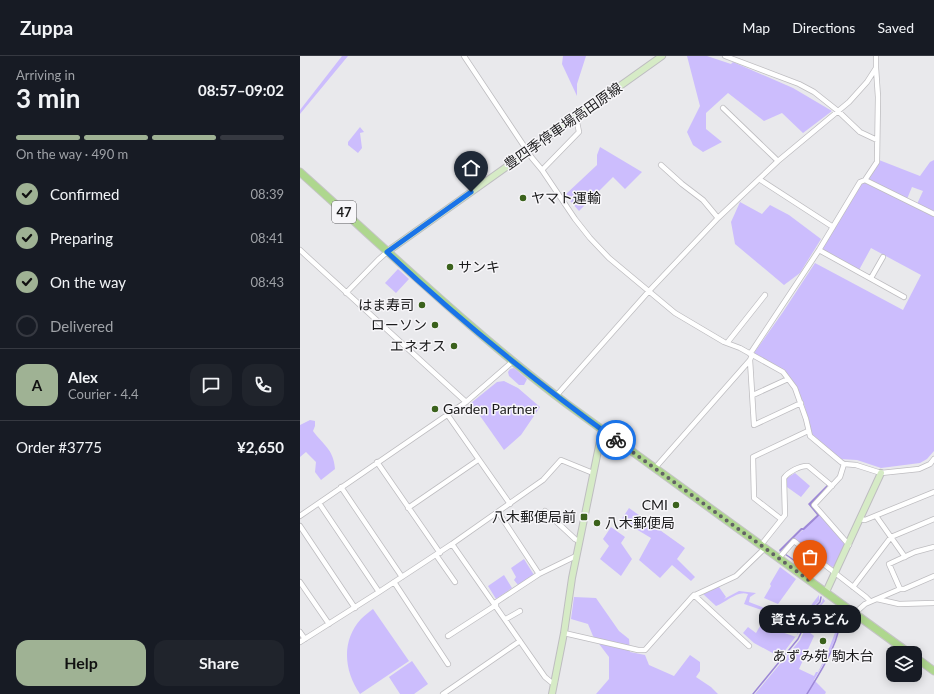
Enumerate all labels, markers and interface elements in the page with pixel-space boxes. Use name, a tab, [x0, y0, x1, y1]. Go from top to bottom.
text: Zuppa	[20, 16, 73, 39]
text: Map	[743, 19, 770, 36]
text: Directions	[792, 19, 855, 36]
text: Saved	[877, 19, 914, 36]
text: Arriving in	[16, 67, 75, 83]
street label: 豊四季停車場高田原線	[500, 78, 625, 173]
text: 08:57–09:02	[198, 81, 284, 99]
text: 3 min	[16, 82, 80, 114]
text: On the way · 490 m	[16, 146, 128, 162]
pin	[454, 151, 488, 192]
icon: home	[460, 157, 482, 179]
icon: check	[16, 183, 38, 205]
text: Confirmed	[50, 185, 119, 203]
text: 08:39	[251, 186, 284, 202]
place label: ヤマト運輸	[531, 189, 601, 206]
marker: ヤマト運輸	[518, 193, 528, 203]
road number: 47	[332, 201, 356, 223]
icon: check	[16, 227, 38, 249]
text: Preparing	[50, 229, 113, 247]
text: 08:41	[251, 230, 284, 246]
place label: サンキ	[458, 258, 500, 275]
marker: サンキ	[445, 262, 455, 272]
icon: check	[16, 271, 38, 293]
text: On the way	[50, 273, 126, 291]
text: 08:43	[251, 274, 284, 290]
place label: はま寿司	[358, 296, 414, 313]
marker: はま寿司	[417, 300, 427, 310]
place label: ローソン	[371, 316, 427, 333]
text: Delivered	[50, 317, 113, 335]
marker: ローソン	[430, 320, 440, 330]
place label: エネオス	[390, 337, 446, 354]
marker: エネオス	[449, 341, 459, 351]
button: chat	[190, 364, 232, 406]
button: phone	[242, 364, 284, 406]
text: Alex	[68, 368, 98, 386]
text: A	[32, 376, 42, 394]
text: Courier · 4.4	[68, 386, 139, 402]
place label: Garden Partner	[443, 400, 537, 417]
marker: Garden Partner	[430, 404, 440, 414]
courier	[596, 420, 636, 460]
icon: bike	[605, 429, 627, 451]
text: Order #3775	[16, 438, 102, 456]
text: ¥2,650	[237, 438, 284, 456]
place label: CMI	[642, 496, 668, 513]
marker: CMI	[671, 500, 681, 510]
place label: 八木郵便局前	[492, 508, 576, 525]
marker: 八木郵便局前	[579, 512, 589, 522]
place label: 八木郵便局	[605, 514, 675, 531]
marker: 八木郵便局	[592, 518, 602, 528]
pin	[793, 540, 827, 581]
icon: bag	[799, 546, 821, 568]
callout: 資さんうどん	[759, 605, 861, 633]
text: 資さんうどん	[771, 611, 849, 627]
marker: あずみ苑 駒木台	[818, 636, 828, 646]
button: Help	[16, 640, 146, 686]
button: Share	[154, 640, 284, 686]
map controls	[886, 646, 922, 682]
button: layers	[886, 646, 922, 682]
place label: あずみ苑 駒木台	[772, 647, 874, 664]

